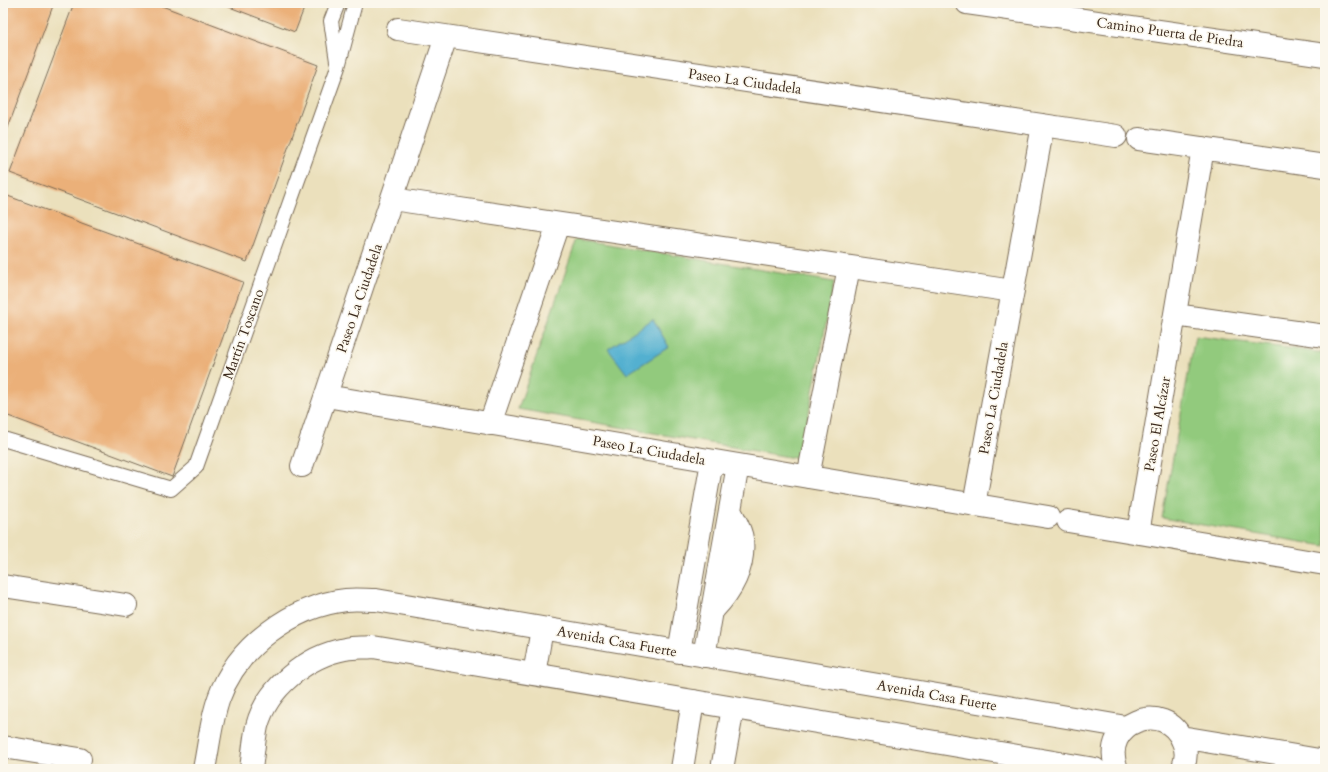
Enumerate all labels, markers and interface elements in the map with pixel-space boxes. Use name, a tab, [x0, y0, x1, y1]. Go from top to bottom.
street label: Camino Puerta de Piedra	[1095, 13, 1245, 52]
street label: Paseo La Ciudadela	[687, 64, 803, 99]
street label: Paseo La Ciudadela	[332, 241, 387, 355]
street label: Martín Toscano	[218, 286, 269, 382]
street label: Paseo La Ciudadela	[974, 340, 1013, 456]
street label: Paseo El Alcázar	[1140, 374, 1175, 473]
street label: Paseo La Ciudadela	[591, 431, 707, 470]
street label: Avenida Casa Fuerte	[555, 622, 678, 661]
street label: Avenida Casa Fuerte	[875, 676, 998, 715]

